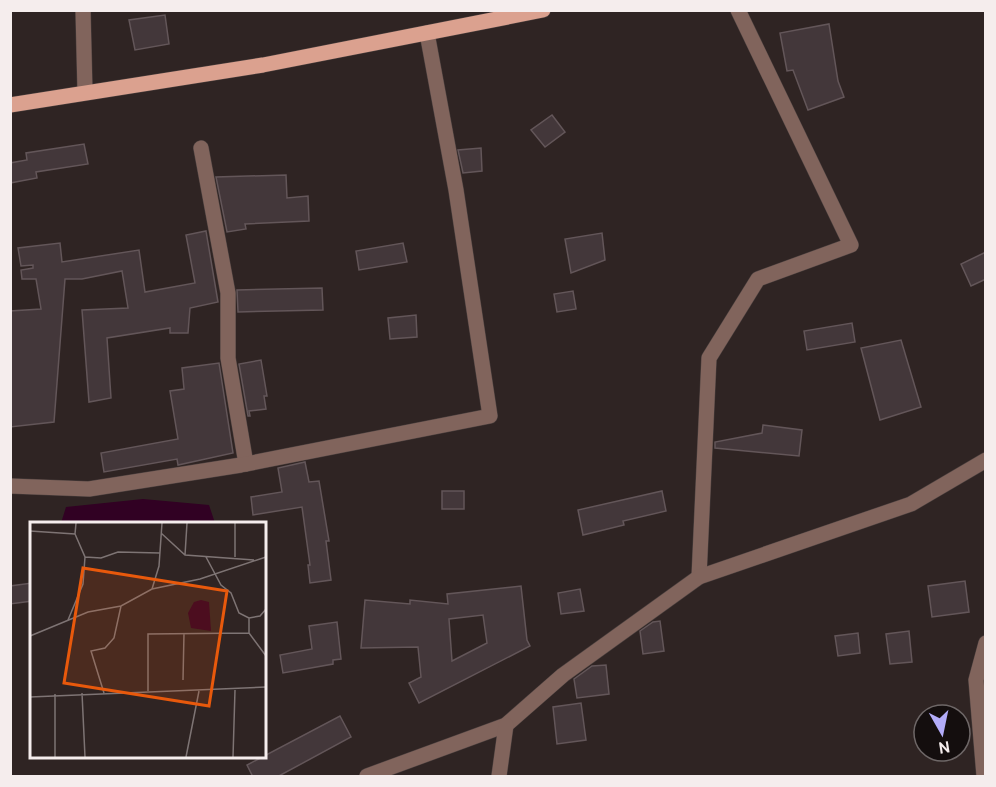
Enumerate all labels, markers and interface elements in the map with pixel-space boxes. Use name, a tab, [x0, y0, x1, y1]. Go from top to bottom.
inset map	[30, 522, 266, 757]
north arrow	[912, 703, 972, 763]
text: N	[937, 737, 951, 758]

